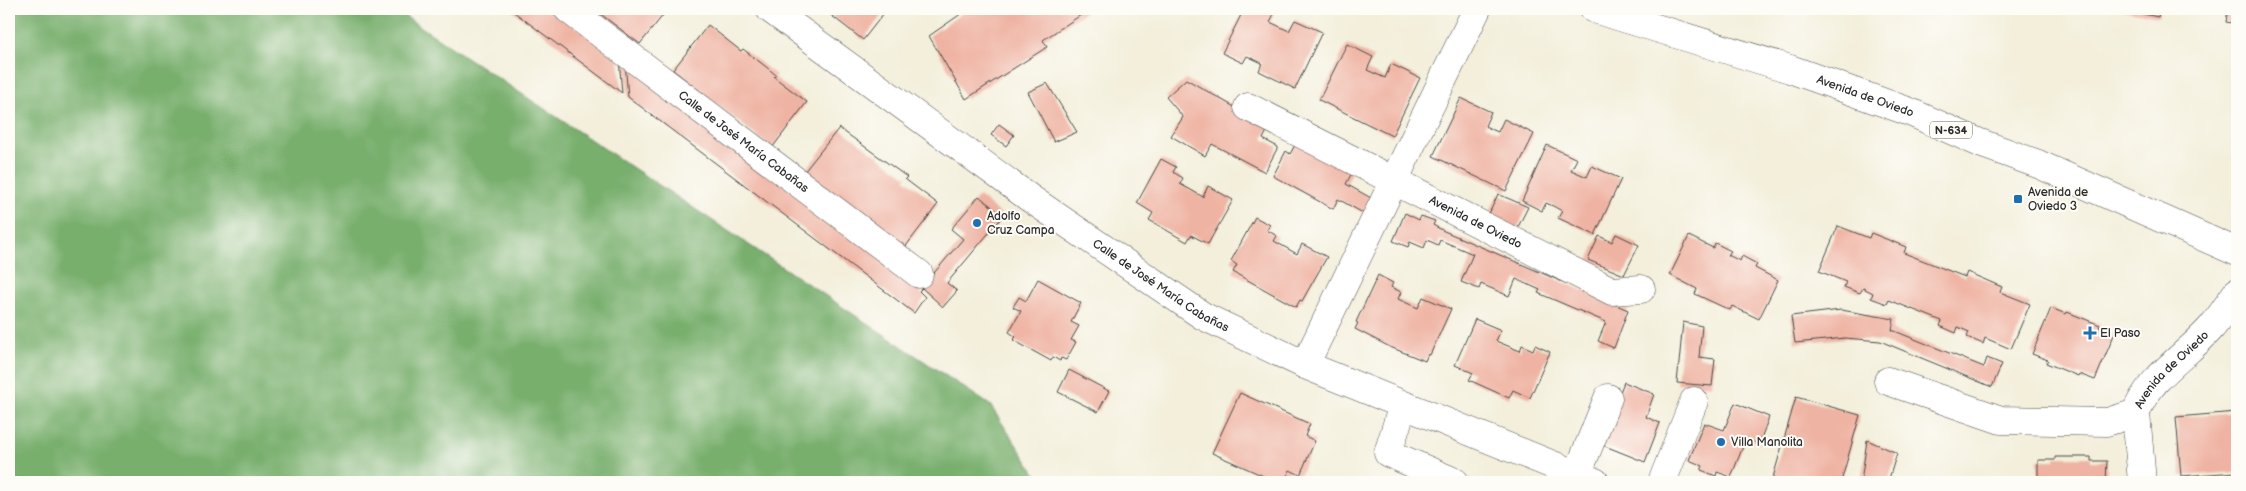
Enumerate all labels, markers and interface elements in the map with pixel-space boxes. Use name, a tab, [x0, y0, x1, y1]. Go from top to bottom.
street label: Avenida de Oviedo	[1815, 72, 1917, 120]
street label: Calle de José María Cabañas	[675, 87, 812, 196]
road number: N-634	[1930, 122, 1972, 138]
place label: Avenida de Oviedo 3	[2028, 185, 2088, 214]
street label: Avenida de Oviedo	[1427, 192, 1525, 252]
marker: Avenida de Oviedo 3	[2012, 193, 2024, 205]
place label: Adolfo Cruz Campa	[987, 209, 1055, 238]
marker: Adolfo Cruz Campa	[971, 217, 983, 229]
street label: Calle de José María Cabañas	[1090, 236, 1232, 335]
place label: El Paso	[2100, 326, 2141, 341]
marker: El Paso	[2084, 327, 2096, 339]
street label: Avenida de Oviedo	[2131, 327, 2212, 411]
place label: Villa Manolita	[1731, 435, 1803, 450]
marker: Villa Manolita	[1715, 436, 1727, 448]

